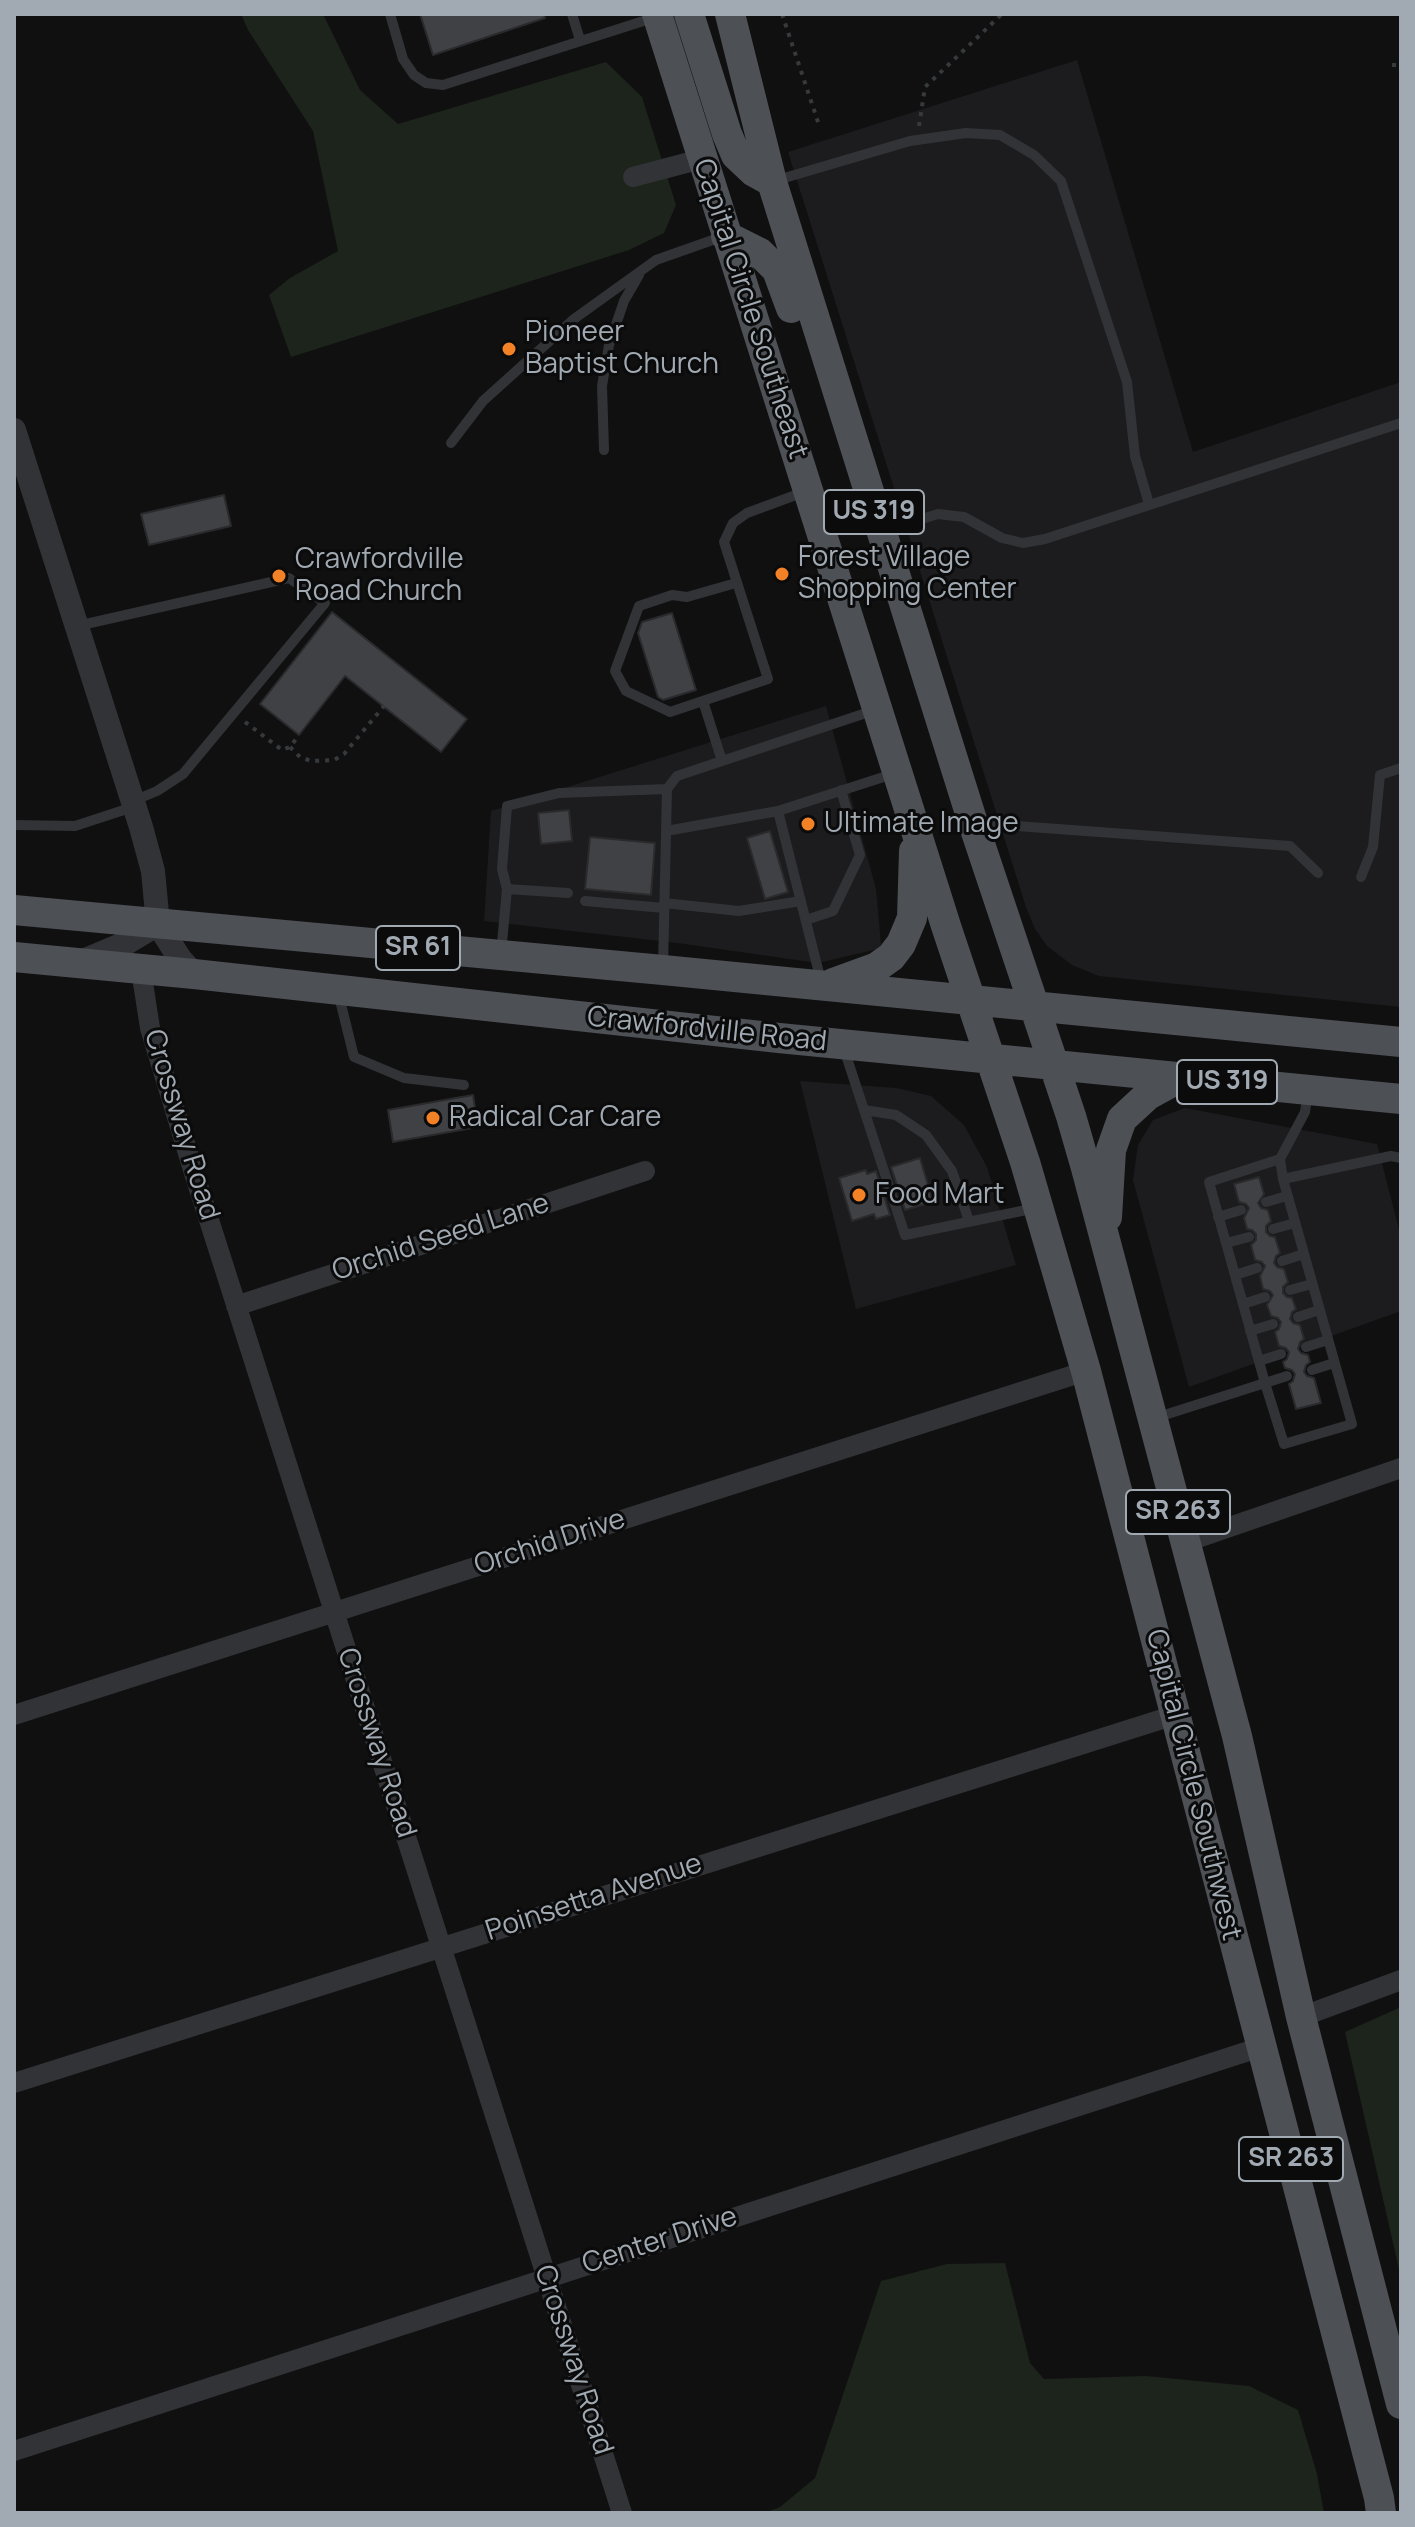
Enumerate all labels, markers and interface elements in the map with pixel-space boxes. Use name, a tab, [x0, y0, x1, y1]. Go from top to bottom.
street label: Capital Circle Southeast	[686, 155, 814, 463]
place label: Pioneer Baptist Church	[525, 316, 719, 382]
marker: Pioneer Baptist Church	[500, 340, 518, 358]
road number: US 319	[824, 490, 924, 534]
place label: Forest Village Shopping Center	[798, 541, 1017, 607]
place label: Crawfordville Road Church	[295, 543, 464, 609]
marker: Forest Village Shopping Center	[773, 565, 791, 583]
marker: Crawfordville Road Church	[270, 567, 288, 585]
place label: Ultimate Image	[824, 807, 1019, 841]
marker: Ultimate Image	[799, 815, 817, 833]
road number: SR 61	[376, 926, 460, 970]
street label: Crawfordville Road	[586, 1001, 828, 1059]
street label: Crossway Road	[136, 1026, 226, 1224]
road number: US 319	[1177, 1060, 1277, 1104]
place label: Radical Car Care	[449, 1101, 661, 1135]
marker: Radical Car Care	[424, 1109, 442, 1127]
place label: Food Mart	[875, 1178, 1004, 1212]
marker: Food Mart	[850, 1186, 868, 1204]
street label: Orchid Seed Lane	[328, 1187, 554, 1289]
road number: SR 263	[1126, 1490, 1230, 1534]
street label: Orchid Drive	[470, 1503, 630, 1583]
street label: Capital Circle Southwest	[1138, 1626, 1248, 1944]
street label: Crossway Road	[330, 1644, 422, 1842]
street label: Poinsetta Avenue	[482, 1847, 706, 1949]
road number: SR 263	[1239, 2137, 1343, 2181]
street label: Center Drive	[578, 2200, 742, 2282]
street label: Crossway Road	[527, 2261, 619, 2459]

